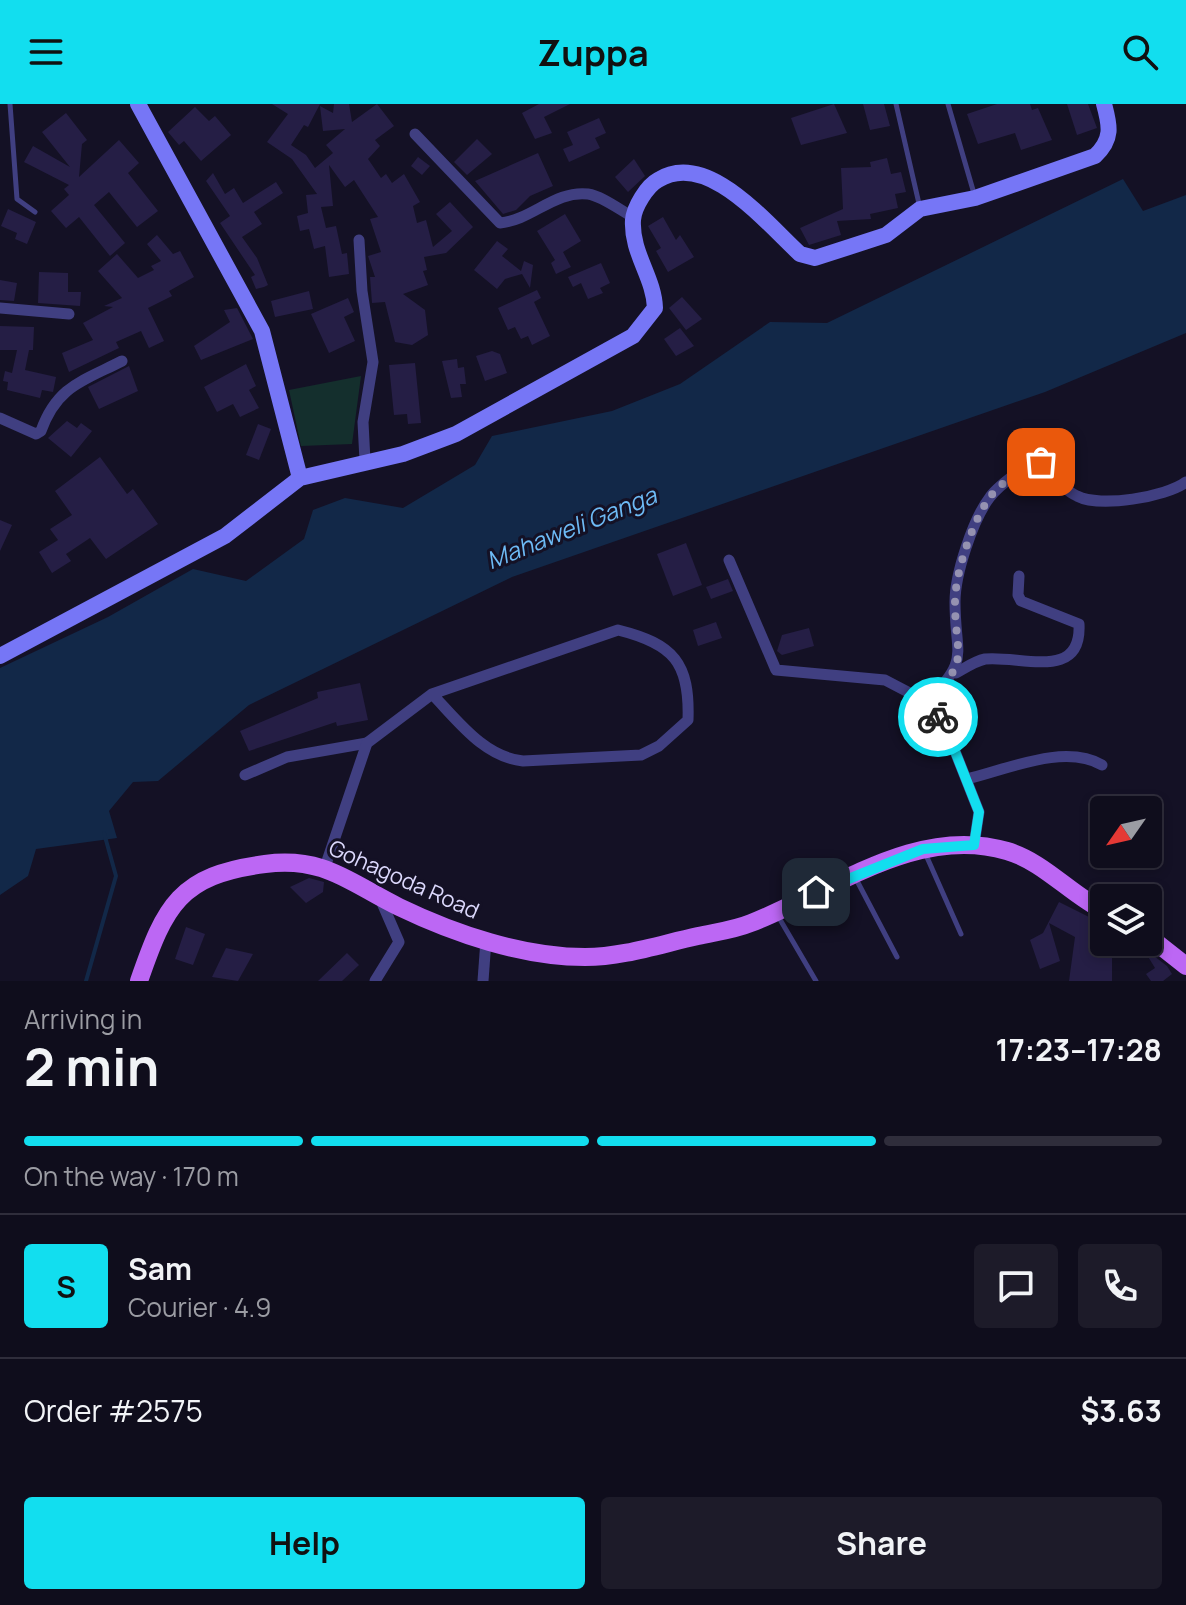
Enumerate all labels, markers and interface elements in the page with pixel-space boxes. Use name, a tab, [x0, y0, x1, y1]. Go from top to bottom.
text: Zuppa	[537, 28, 649, 77]
icon: menu	[24, 30, 68, 74]
icon: search	[1118, 30, 1162, 74]
pin	[1007, 428, 1075, 496]
icon: bag	[1019, 440, 1063, 484]
water label: Mahaweli Ganga	[481, 477, 662, 576]
courier	[898, 677, 978, 757]
icon: bike	[916, 695, 960, 739]
north arrow	[1090, 796, 1162, 868]
map controls	[1090, 796, 1162, 956]
street label: Gohagoda Road	[324, 832, 484, 926]
pin	[782, 858, 850, 926]
icon: home	[794, 870, 838, 914]
button: layers	[1090, 884, 1162, 956]
text: Arriving in	[24, 1001, 142, 1037]
text: 17:23–17:28	[996, 1029, 1162, 1070]
text: 2 min	[24, 1031, 159, 1102]
text: On the way · 170 m	[24, 1158, 239, 1194]
button: chat	[974, 1244, 1058, 1328]
button: phone	[1078, 1244, 1162, 1328]
text: Sam	[128, 1248, 192, 1289]
text: S	[56, 1266, 76, 1307]
text: Courier · 4.9	[128, 1289, 271, 1325]
text: Order #2575	[24, 1390, 203, 1431]
text: $3.63	[1081, 1390, 1162, 1431]
button: Help	[24, 1497, 585, 1589]
button: Share	[601, 1497, 1162, 1589]

